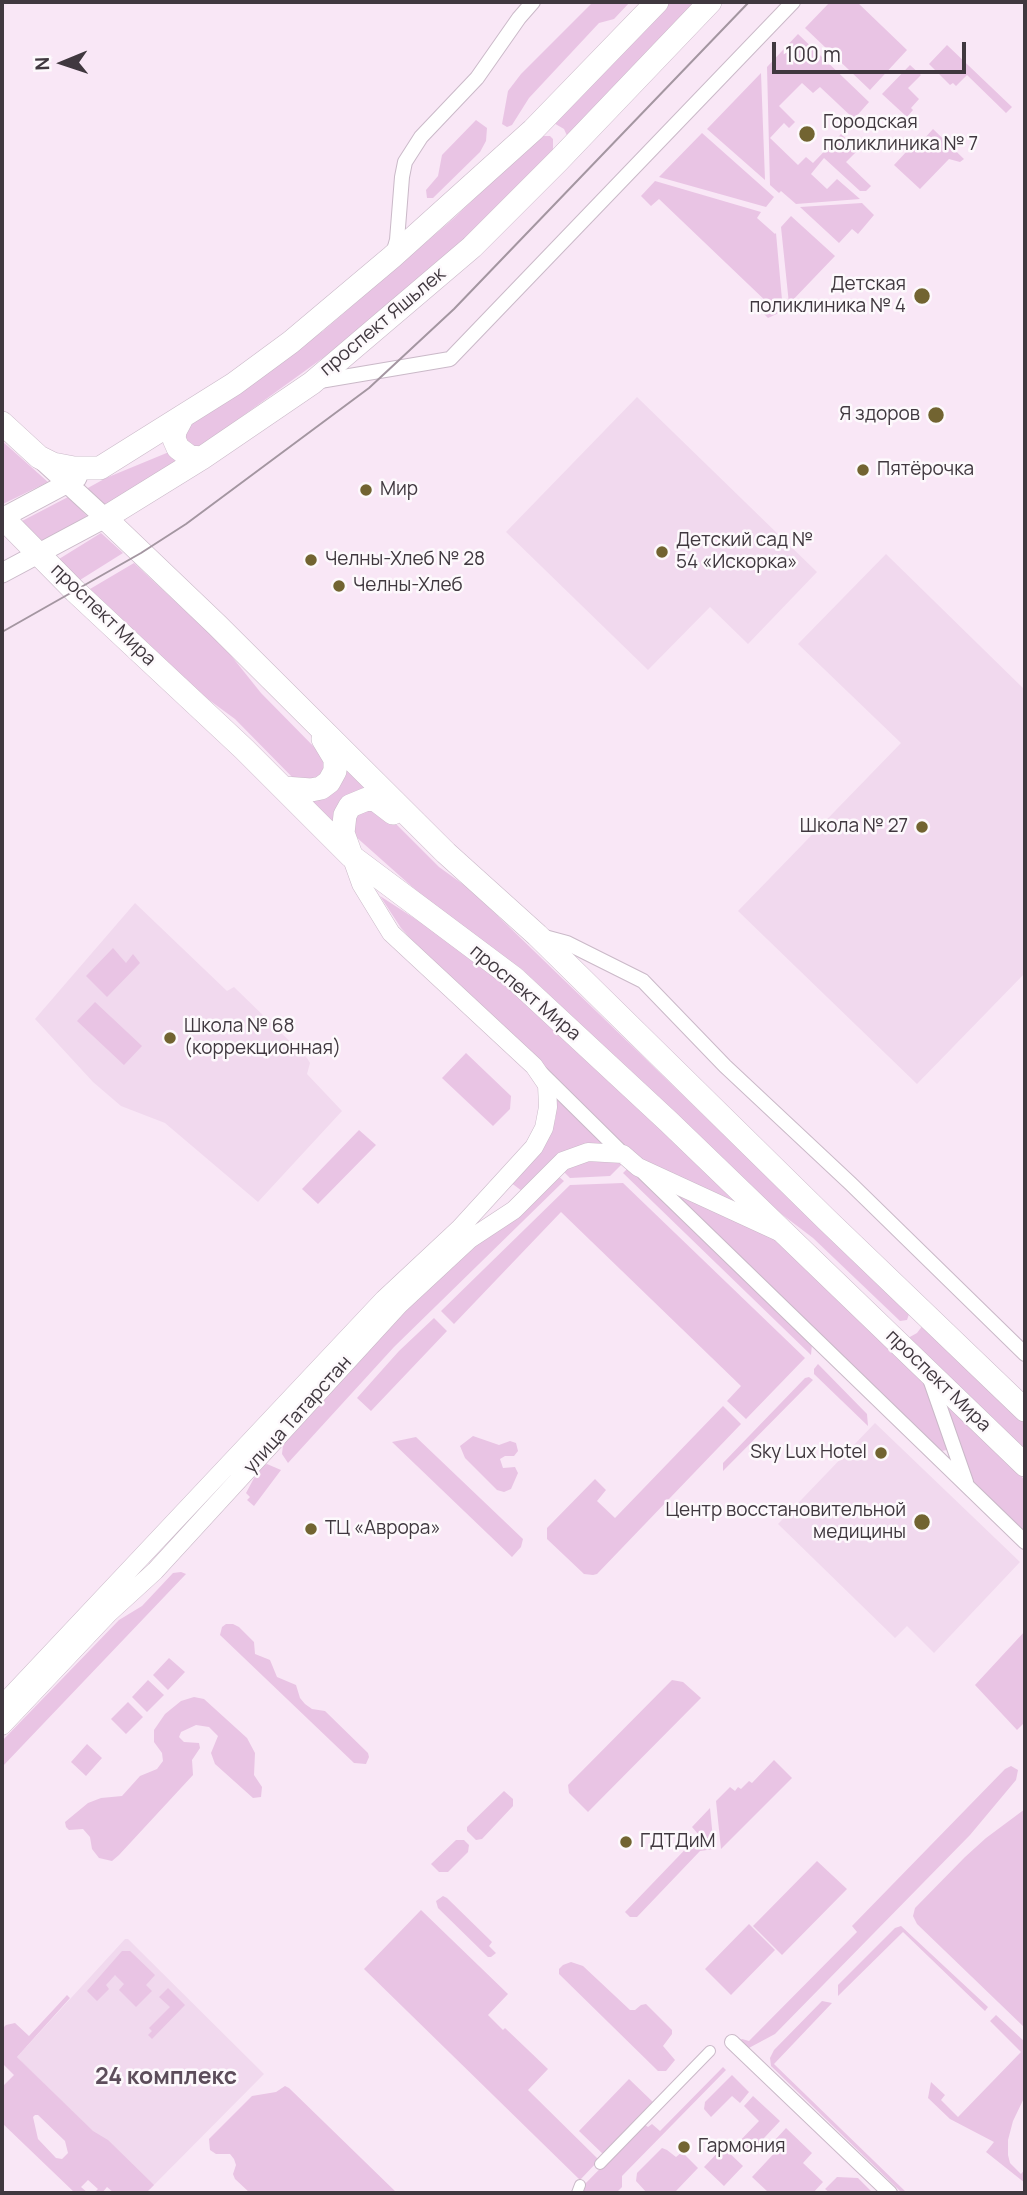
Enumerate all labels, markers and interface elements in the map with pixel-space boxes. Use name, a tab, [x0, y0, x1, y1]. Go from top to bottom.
north arrow	[28, 28, 98, 98]
scale bar	[775, 28, 969, 72]
text: 100 m	[785, 40, 841, 68]
text: N	[29, 56, 55, 71]
place label: Городская поликлиника № 7	[823, 112, 978, 156]
marker: Городская поликлиника № 7	[797, 124, 817, 144]
street label: проспект Яшьлек	[316, 263, 450, 381]
place label: Детская поликлиника № 4	[749, 274, 906, 318]
marker: Детская поликлиника № 4	[912, 286, 932, 306]
place label: Я здоров	[839, 404, 920, 426]
marker: Я здоров	[926, 405, 946, 425]
place label: Пятёрочка	[877, 459, 974, 481]
marker: Пятёрочка	[855, 462, 871, 478]
place label: Мир	[380, 479, 418, 501]
marker: Мир	[358, 482, 374, 498]
place label: Детский сад № 54 «Искорка»	[676, 530, 813, 574]
marker: Детский сад № 54 «Искорка»	[654, 544, 670, 560]
place label: Челны-Хлеб № 28	[325, 549, 485, 571]
marker: Челны-Хлеб № 28	[303, 552, 319, 568]
street label: проспект Мира	[46, 559, 160, 671]
place label: Челны-Хлеб	[353, 575, 463, 597]
marker: Челны-Хлеб	[331, 578, 347, 594]
place label: Школа № 27	[800, 816, 908, 838]
marker: Школа № 27	[914, 819, 930, 835]
street label: проспект Мира	[465, 940, 585, 1046]
place label: Школа № 68 (коррекционная)	[184, 1016, 341, 1060]
marker: Школа № 68 (коррекционная)	[162, 1030, 178, 1046]
street label: проспект Мира	[881, 1325, 995, 1437]
street label: улица Татарстан	[239, 1351, 357, 1479]
place label: Sky Lux Hotel	[750, 1442, 867, 1464]
marker: Sky Lux Hotel	[873, 1445, 889, 1461]
place label: Центр восстановительной медицины	[665, 1500, 906, 1544]
marker: Центр восстановительной медицины	[912, 1512, 932, 1532]
place label: ТЦ «Аврора»	[325, 1518, 441, 1540]
marker: ТЦ «Аврора»	[303, 1521, 319, 1537]
place label: ГДТДиМ	[640, 1831, 715, 1853]
marker: ГДТДиМ	[618, 1834, 634, 1850]
district label: 24 комплекс	[95, 2064, 237, 2092]
place label: Гармония	[698, 2136, 785, 2158]
marker: Гармония	[676, 2139, 692, 2155]

